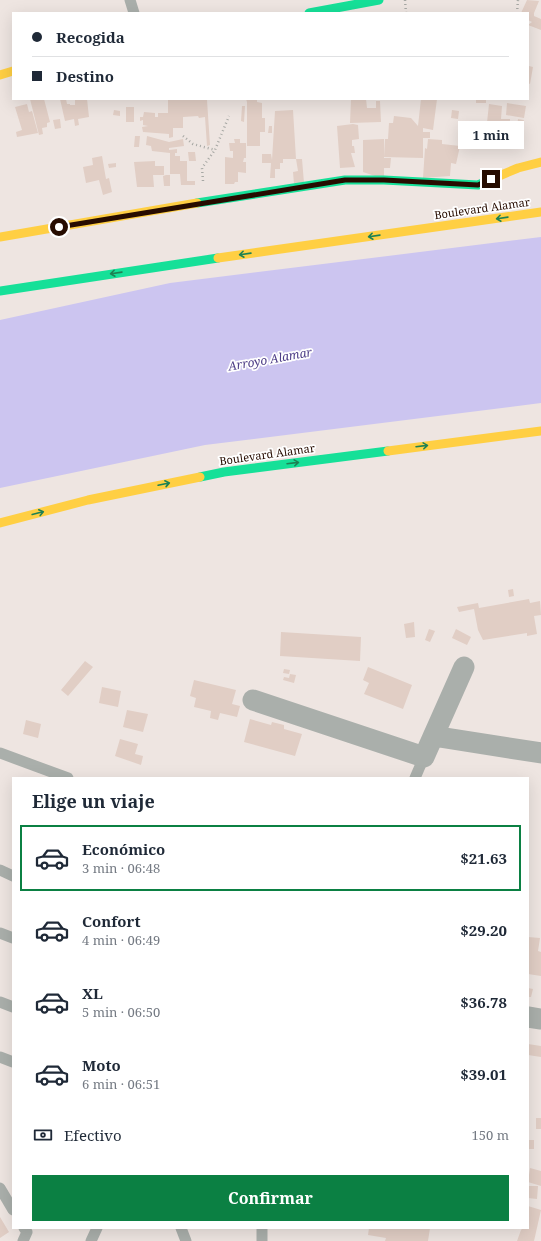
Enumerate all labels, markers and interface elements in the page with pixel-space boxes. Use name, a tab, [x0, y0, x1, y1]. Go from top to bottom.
text: Recogida	[56, 27, 125, 47]
text: Destino	[56, 66, 114, 86]
callout: 1 min	[458, 121, 524, 149]
text: 1 min	[473, 126, 509, 144]
route end	[482, 170, 500, 188]
street label: Boulevard Alamar	[433, 194, 532, 222]
one-way arrow	[496, 214, 509, 222]
route start	[50, 218, 68, 236]
one-way arrow	[368, 232, 381, 240]
one-way arrow	[239, 250, 252, 258]
one-way arrow	[110, 269, 123, 277]
water label: Arroyo Alamar	[226, 343, 314, 375]
street label: Boulevard Alamar	[218, 440, 317, 468]
one-way arrow	[415, 442, 428, 450]
one-way arrow	[286, 459, 299, 467]
one-way arrow	[158, 480, 171, 488]
one-way arrow	[31, 509, 44, 516]
text: Elige un viaje	[32, 789, 155, 813]
text: Económico	[82, 839, 165, 859]
icon: car	[34, 840, 70, 876]
text: $21.63	[460, 848, 507, 868]
text: 3 min · 06:48	[82, 859, 160, 877]
text: Confort	[82, 911, 141, 931]
icon: car	[34, 912, 70, 948]
text: $29.20	[460, 920, 507, 940]
text: 4 min · 06:49	[82, 931, 160, 949]
text: XL	[82, 983, 103, 1003]
icon: car	[34, 984, 70, 1020]
text: $36.78	[460, 992, 507, 1012]
text: 5 min · 06:50	[82, 1003, 160, 1021]
text: Moto	[82, 1055, 121, 1075]
icon: car	[34, 1056, 70, 1092]
text: $39.01	[460, 1064, 507, 1084]
text: 6 min · 06:51	[82, 1075, 160, 1093]
icon: cash	[32, 1124, 54, 1146]
text: Efectivo	[64, 1125, 122, 1145]
text: 150 m	[472, 1126, 509, 1144]
button: Confirmar	[32, 1175, 509, 1221]

